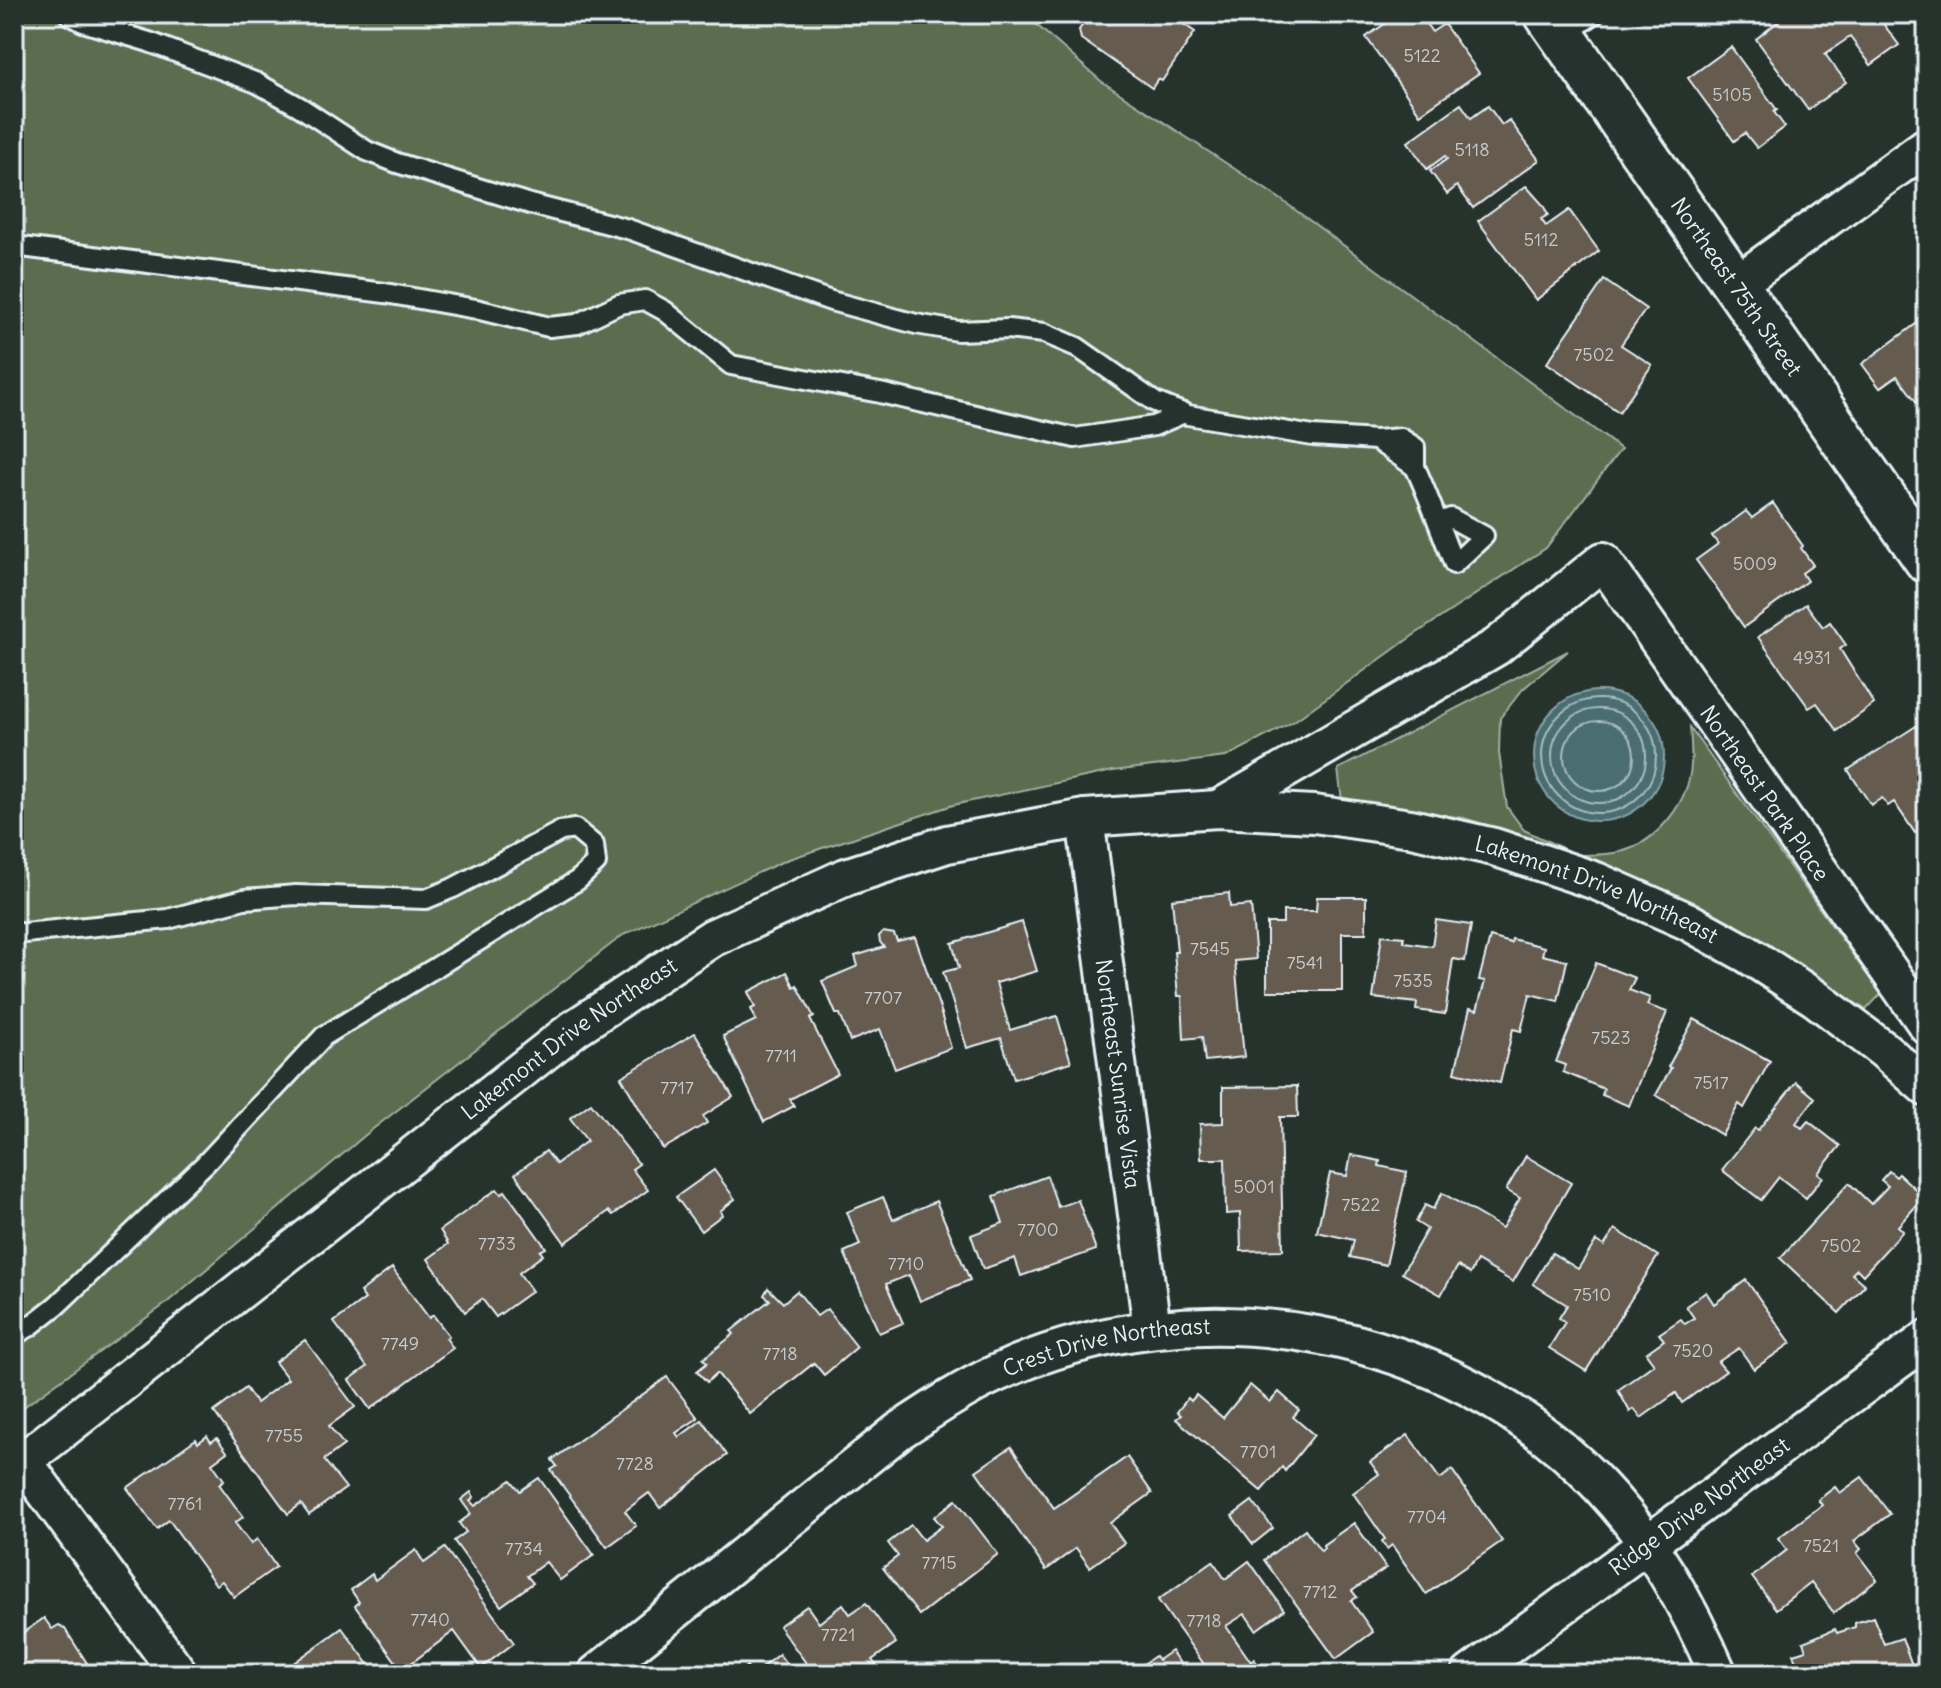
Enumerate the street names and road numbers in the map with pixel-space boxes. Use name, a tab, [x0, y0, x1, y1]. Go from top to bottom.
street label: Northeast 75th Street	[1665, 192, 1808, 381]
street label: Northeast Park Place	[1694, 700, 1836, 886]
street label: Lakemont Drive Northeast	[1472, 829, 1723, 949]
street label: Lakemont Drive Northeast	[455, 951, 682, 1126]
street label: Northeast Sunrise Vista	[1090, 957, 1147, 1190]
street label: Crest Drive Northeast	[998, 1312, 1211, 1383]
street label: Ridge Drive Northeast	[1603, 1431, 1795, 1582]

